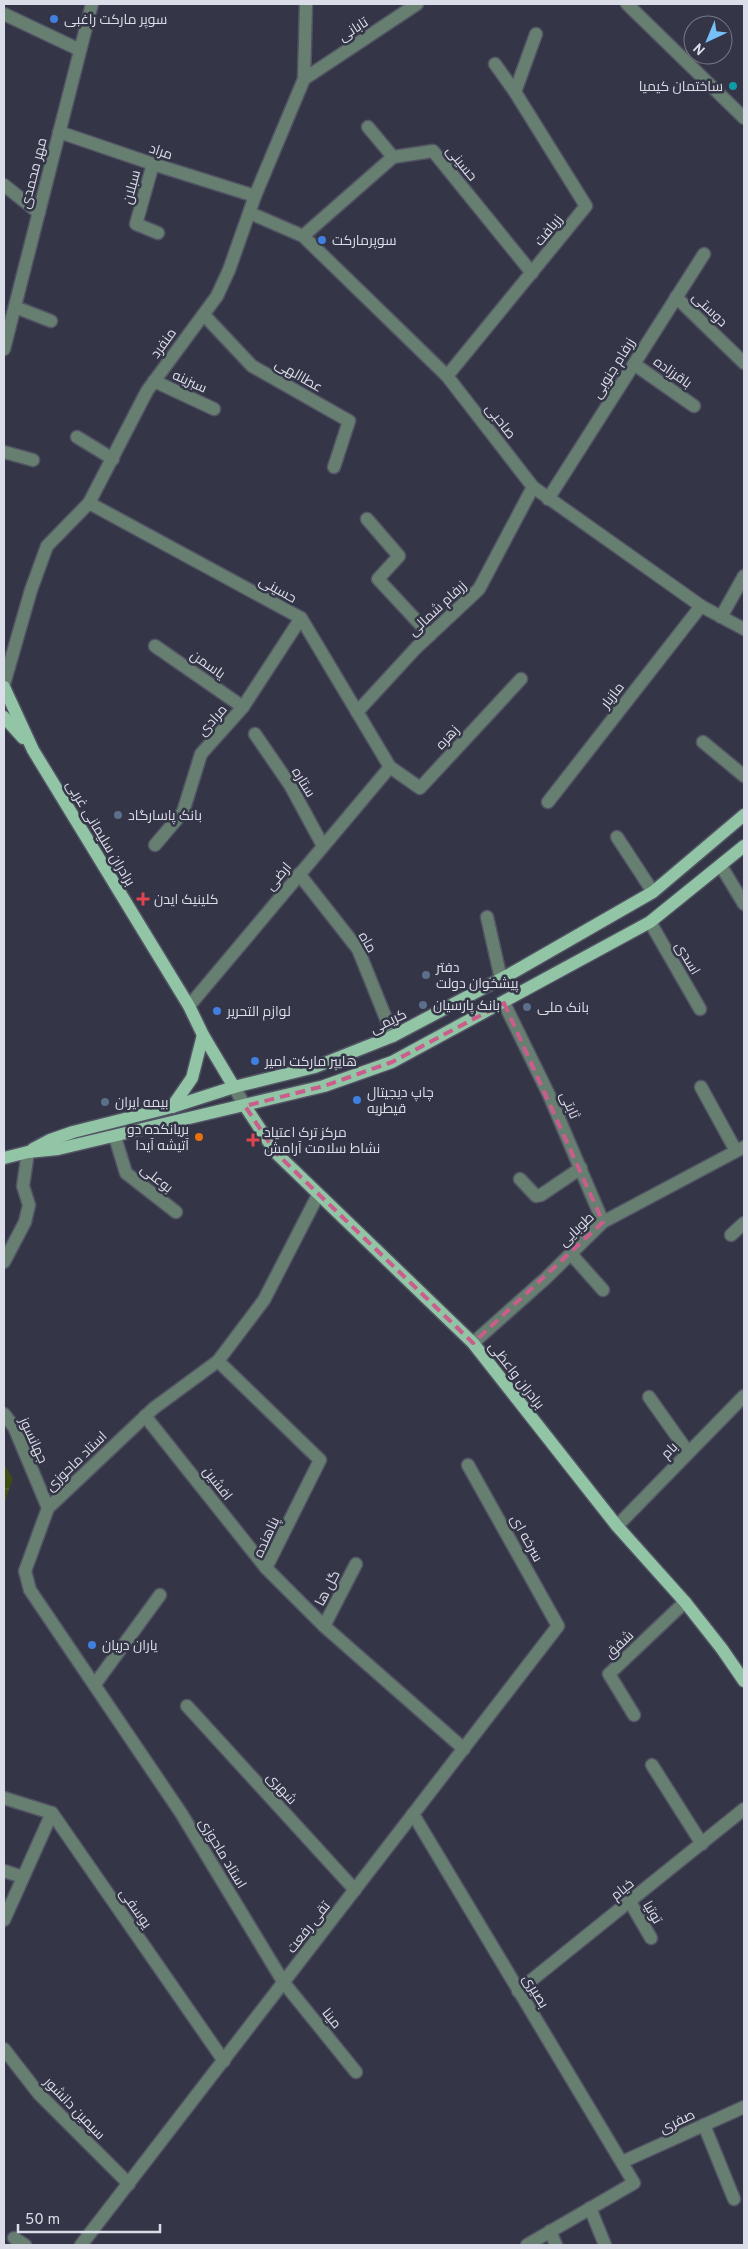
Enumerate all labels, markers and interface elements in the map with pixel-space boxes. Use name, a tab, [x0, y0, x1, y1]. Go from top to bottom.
place label: سوپر مارکت راغبی	[64, 12, 167, 29]
marker: سوپر مارکت راغبی	[48, 13, 60, 25]
street label: تابانی	[336, 14, 372, 46]
north arrow	[683, 15, 733, 65]
text: N	[690, 39, 710, 58]
place label: ساختمان کیمیا	[639, 79, 723, 96]
marker: ساختمان کیمیا	[727, 80, 739, 92]
street label: مهر محمدی	[17, 136, 51, 211]
street label: مراد	[147, 141, 174, 164]
street label: حسینی	[442, 143, 480, 185]
street label: سبلان	[120, 169, 145, 206]
street label: زربافت	[531, 212, 567, 250]
place label: سوپرمارکت	[332, 233, 397, 250]
marker: سوپرمارکت	[316, 234, 328, 246]
street label: دوستی	[688, 289, 730, 331]
street label: منفرد	[148, 326, 181, 362]
street label: زرفام جنوبی	[589, 335, 640, 402]
street label: باقرزاده	[650, 354, 695, 393]
street label: عطاالهی	[271, 356, 325, 397]
street label: سبزینه	[170, 367, 209, 397]
street label: صاحبی	[481, 401, 519, 443]
street label: حسینی	[255, 573, 299, 608]
street label: زرفام شمالی	[405, 578, 471, 640]
street label: یاسمن	[186, 647, 228, 683]
street label: مازیار	[597, 680, 629, 713]
street label: مرادی	[195, 702, 232, 740]
street label: زهره	[433, 722, 464, 754]
street label: ستاره	[287, 765, 318, 801]
street label: برادران سلیمانی غربی	[61, 778, 138, 890]
place label: بانک پاسارگاد	[128, 808, 202, 825]
marker: بانک پاسارگاد	[112, 809, 124, 821]
street label: ارضی	[263, 860, 296, 894]
marker: کلینیک ایدن	[136, 892, 150, 906]
place label: کلینیک ایدن	[154, 892, 218, 909]
street label: ماه	[354, 929, 379, 956]
street label: اسدی	[670, 939, 703, 978]
place label: دفتر پیشخوان دولت	[435, 960, 519, 993]
marker: دفتر پیشخوان دولت	[420, 969, 432, 981]
place label: بانک پارسیان	[433, 998, 500, 1015]
marker: بانک پارسیان	[417, 999, 429, 1011]
place label: بانک ملی	[537, 1000, 589, 1017]
marker: بانک ملی	[521, 1001, 533, 1013]
place label: لوازم التحریر	[226, 1004, 291, 1021]
marker: لوازم التحریر	[211, 1005, 223, 1017]
street label: کریمی	[368, 1006, 410, 1038]
place label: هایپر مارکت امیر	[264, 1054, 357, 1071]
marker: هایپر مارکت امیر	[249, 1055, 261, 1067]
place label: چاپ دیجیتال قیطریه	[367, 1085, 434, 1118]
street label: ثابتی	[555, 1089, 582, 1122]
marker: چاپ دیجیتال قیطریه	[351, 1094, 363, 1106]
place label: بیمه ایران	[115, 1095, 168, 1112]
marker: بیمه ایران	[99, 1096, 111, 1108]
place label: بریانکده دو آتیشه آیدا	[127, 1122, 189, 1155]
place label: مرکز ترک اعتیاد نشاط سلامت آرامش	[264, 1125, 380, 1158]
marker: بریانکده دو آتیشه آیدا	[193, 1131, 205, 1143]
marker: مرکز ترک اعتیاد نشاط سلامت آرامش	[246, 1133, 260, 1147]
street label: بوعلی	[136, 1161, 176, 1197]
street label: طوبایی	[556, 1209, 598, 1251]
street label: برادران واعظی	[484, 1339, 547, 1413]
street label: جهانسوز	[14, 1414, 51, 1466]
street label: استاد ماحوزی	[43, 1429, 111, 1496]
street label: بام	[658, 1439, 682, 1463]
street label: افشین	[198, 1464, 235, 1504]
street label: سرخه ای	[506, 1512, 545, 1565]
street label: پناهنده	[251, 1514, 284, 1561]
street label: گل ها	[312, 1568, 344, 1609]
street label: شفق	[602, 1628, 638, 1663]
place label: یاران دریان	[102, 1638, 158, 1655]
marker: یاران دریان	[86, 1639, 98, 1651]
street label: شهری	[262, 1769, 300, 1809]
street label: استاد ماحوزی	[194, 1816, 249, 1892]
street label: خیام	[608, 1876, 638, 1905]
street label: یوسفی	[115, 1886, 155, 1932]
street label: توتیا	[638, 1898, 665, 1928]
street label: تقی رفعت	[284, 1899, 335, 1957]
street label: بصیری	[518, 1972, 551, 2012]
street label: مینا	[318, 2005, 344, 2033]
street label: سیمین دانشور	[39, 2073, 108, 2144]
street label: صفری	[657, 2107, 698, 2138]
scale bar	[18, 2202, 160, 2234]
text: 50 m	[25, 2211, 60, 2230]

